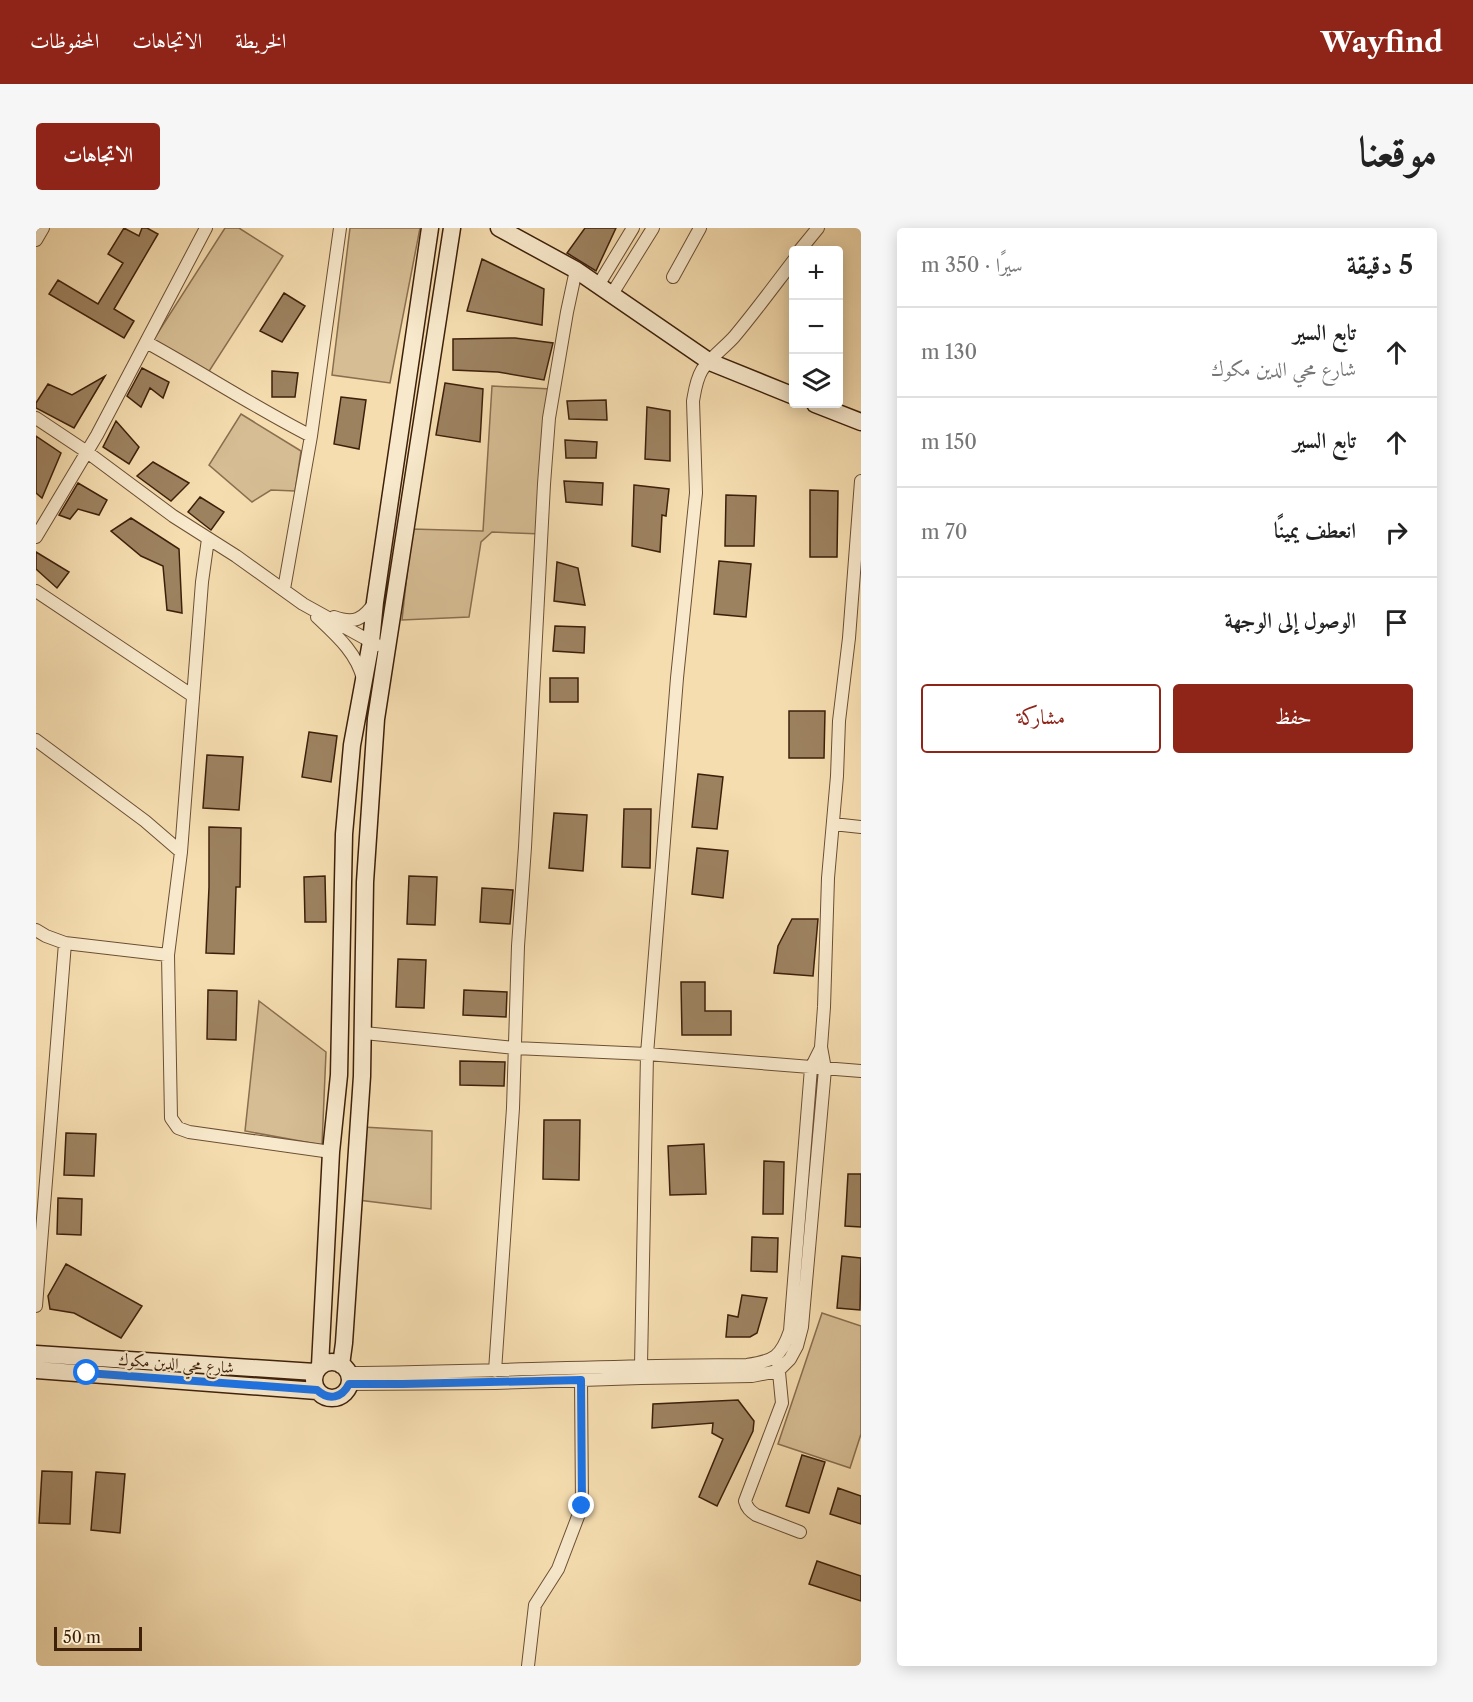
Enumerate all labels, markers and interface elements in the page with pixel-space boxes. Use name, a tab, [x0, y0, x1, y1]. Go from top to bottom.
text: Wayfind	[1321, 25, 1443, 59]
text: المحفوظات	[30, 28, 99, 53]
text: الاتجاهات	[132, 28, 202, 53]
text: الخريطة	[235, 28, 286, 53]
button: الاتجاهات	[36, 123, 160, 190]
text: موقعنا	[1359, 125, 1437, 177]
map controls	[789, 246, 843, 408]
button: +	[789, 246, 843, 300]
text: 5 دقيقة	[1347, 249, 1413, 281]
text: سيرًا · 350 m	[921, 253, 1023, 277]
button: −	[789, 300, 843, 354]
text: تابع السير	[1293, 319, 1356, 346]
icon: ahead	[1380, 336, 1413, 369]
text: 130 m	[921, 340, 977, 364]
button: layers	[789, 354, 843, 408]
text: شارع محي الدين مكوك	[1211, 357, 1356, 381]
icon: ahead	[1380, 426, 1413, 459]
text: تابع السير	[1293, 427, 1356, 454]
text: 150 m	[921, 430, 977, 454]
icon: right	[1380, 516, 1413, 549]
text: انعطف يمينًا	[1274, 517, 1356, 544]
text: 70 m	[921, 520, 968, 544]
icon: arrive	[1380, 606, 1413, 639]
text: الوصول إلى الوجهة	[1224, 607, 1356, 634]
button: مشاركة	[921, 684, 1161, 753]
button: حفظ	[1173, 684, 1413, 753]
street label: شارع محي الدين مكوك	[117, 1349, 235, 1383]
route start	[73, 1359, 99, 1385]
route end	[568, 1492, 594, 1518]
scale bar	[54, 1624, 142, 1652]
text: 50 m	[63, 1627, 101, 1647]

